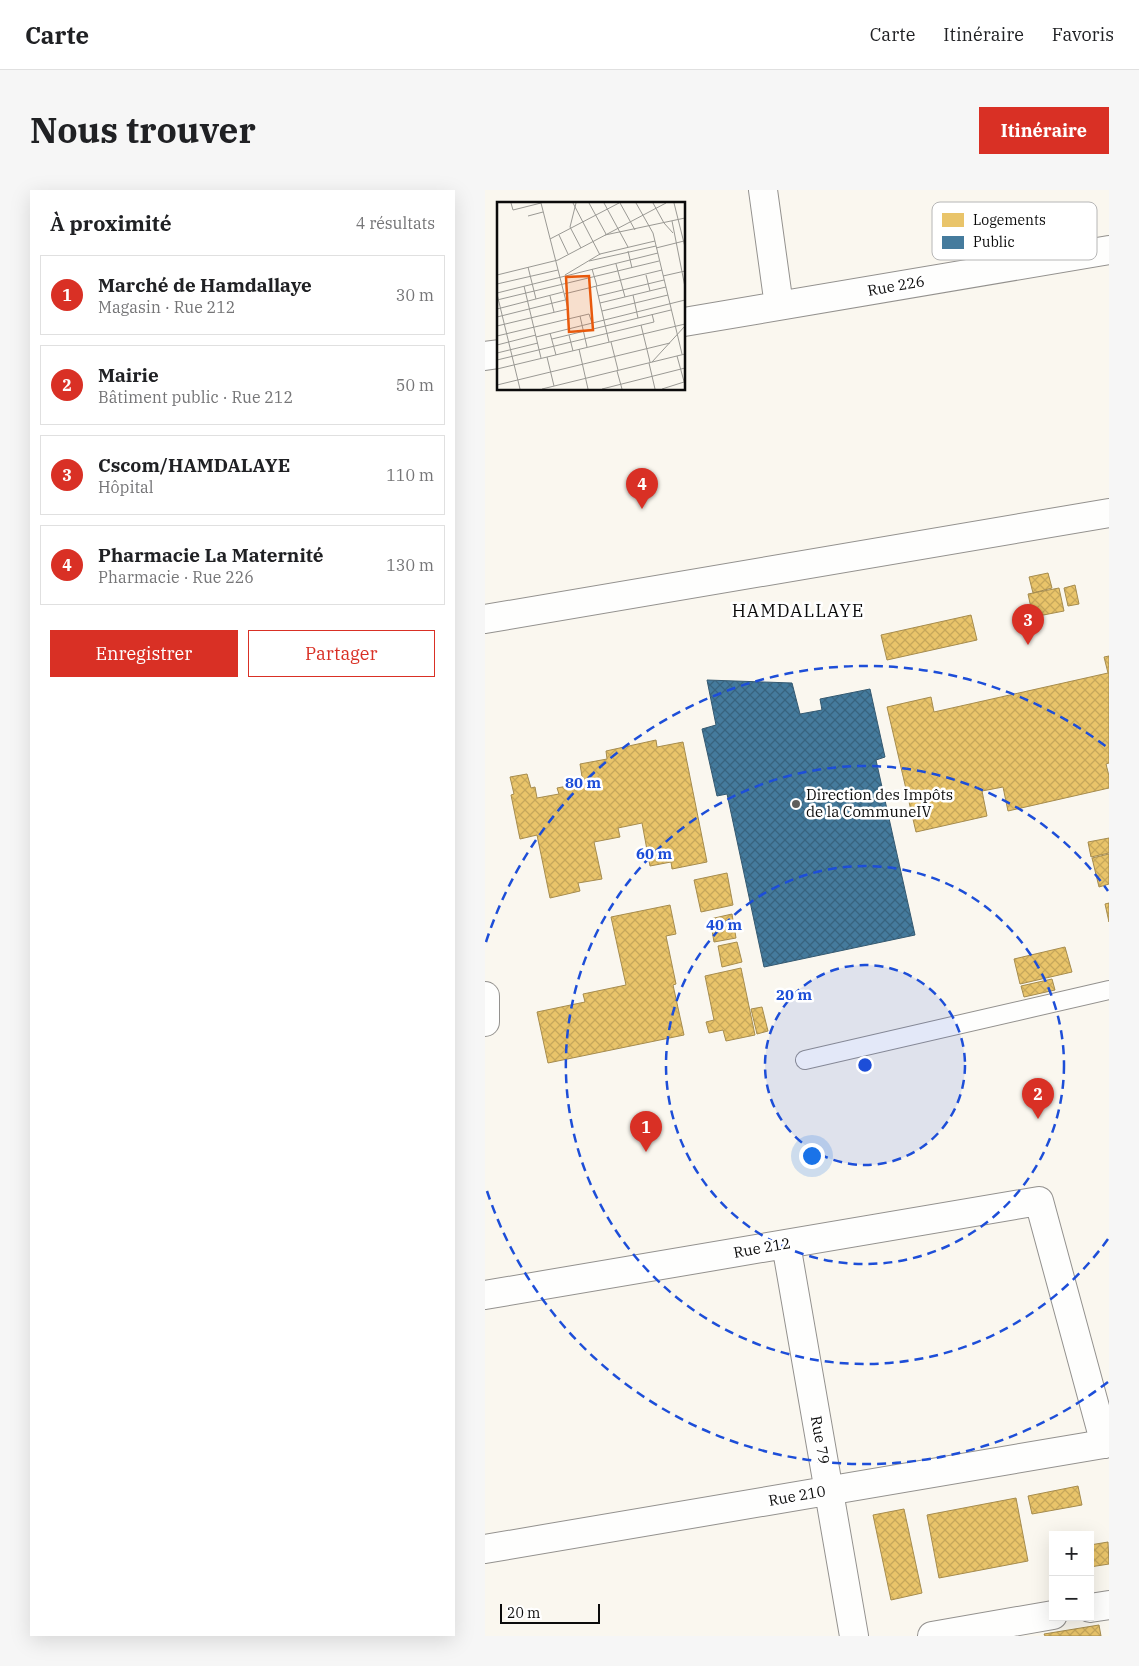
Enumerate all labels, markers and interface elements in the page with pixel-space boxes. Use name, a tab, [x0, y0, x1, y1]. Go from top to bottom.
text: Carte	[25, 19, 89, 51]
text: Carte	[870, 23, 915, 46]
text: Itinéraire	[943, 23, 1024, 46]
text: Favoris	[1052, 23, 1114, 46]
text: Nous trouver	[30, 107, 256, 153]
button: Itinéraire	[979, 107, 1109, 154]
inset map	[497, 202, 685, 390]
legend	[932, 202, 1097, 260]
text: À proximité	[50, 209, 172, 237]
text: Logements	[973, 211, 1046, 229]
text: 4 résultats	[356, 213, 435, 233]
text: Public	[973, 233, 1015, 251]
street label: Rue 226	[866, 271, 926, 300]
text: Marché de Hamdallaye	[98, 273, 312, 297]
text: 1	[62, 285, 72, 305]
text: 30 m	[396, 285, 434, 305]
text: Magasin · Rue 212	[98, 297, 235, 317]
text: Mairie	[98, 363, 159, 387]
text: 2	[62, 375, 72, 395]
text: 50 m	[396, 375, 434, 395]
text: Bâtiment public · Rue 212	[98, 387, 293, 407]
text: Cscom/HAMDALAYE	[98, 453, 290, 477]
text: 3	[62, 465, 72, 485]
text: 110 m	[386, 465, 434, 485]
pin: 4	[626, 468, 658, 509]
text: Hôpital	[98, 477, 154, 497]
text: Pharmacie La Maternité	[98, 543, 324, 567]
text: 4	[62, 555, 72, 575]
text: 130 m	[386, 555, 434, 575]
text: Pharmacie · Rue 226	[98, 567, 254, 587]
district label: HAMDALLAYE	[732, 599, 864, 622]
pin: 3	[1012, 604, 1044, 645]
button: Enregistrer	[50, 630, 238, 677]
button: Partager	[248, 630, 435, 677]
text: 80 m	[565, 773, 601, 792]
place label: Direction des Impôts de la CommuneIV	[806, 785, 953, 821]
marker: Direction des Impôts de la CommuneIV	[790, 798, 802, 810]
text: 60 m	[636, 844, 672, 863]
text: 40 m	[706, 915, 742, 934]
text: 20 m	[776, 985, 812, 1004]
centre of rings	[856, 1056, 874, 1074]
pin: 2	[1022, 1078, 1054, 1119]
pin: 1	[630, 1111, 662, 1152]
your location	[799, 1143, 825, 1169]
street label: Rue 212	[732, 1233, 792, 1262]
street label: Rue 79	[807, 1414, 834, 1466]
street label: Rue 210	[767, 1481, 827, 1510]
map controls	[1049, 1531, 1094, 1621]
button: +	[1049, 1531, 1094, 1576]
button: −	[1049, 1576, 1094, 1621]
scale bar	[500, 1601, 600, 1624]
text: 20 m	[507, 1604, 540, 1622]

